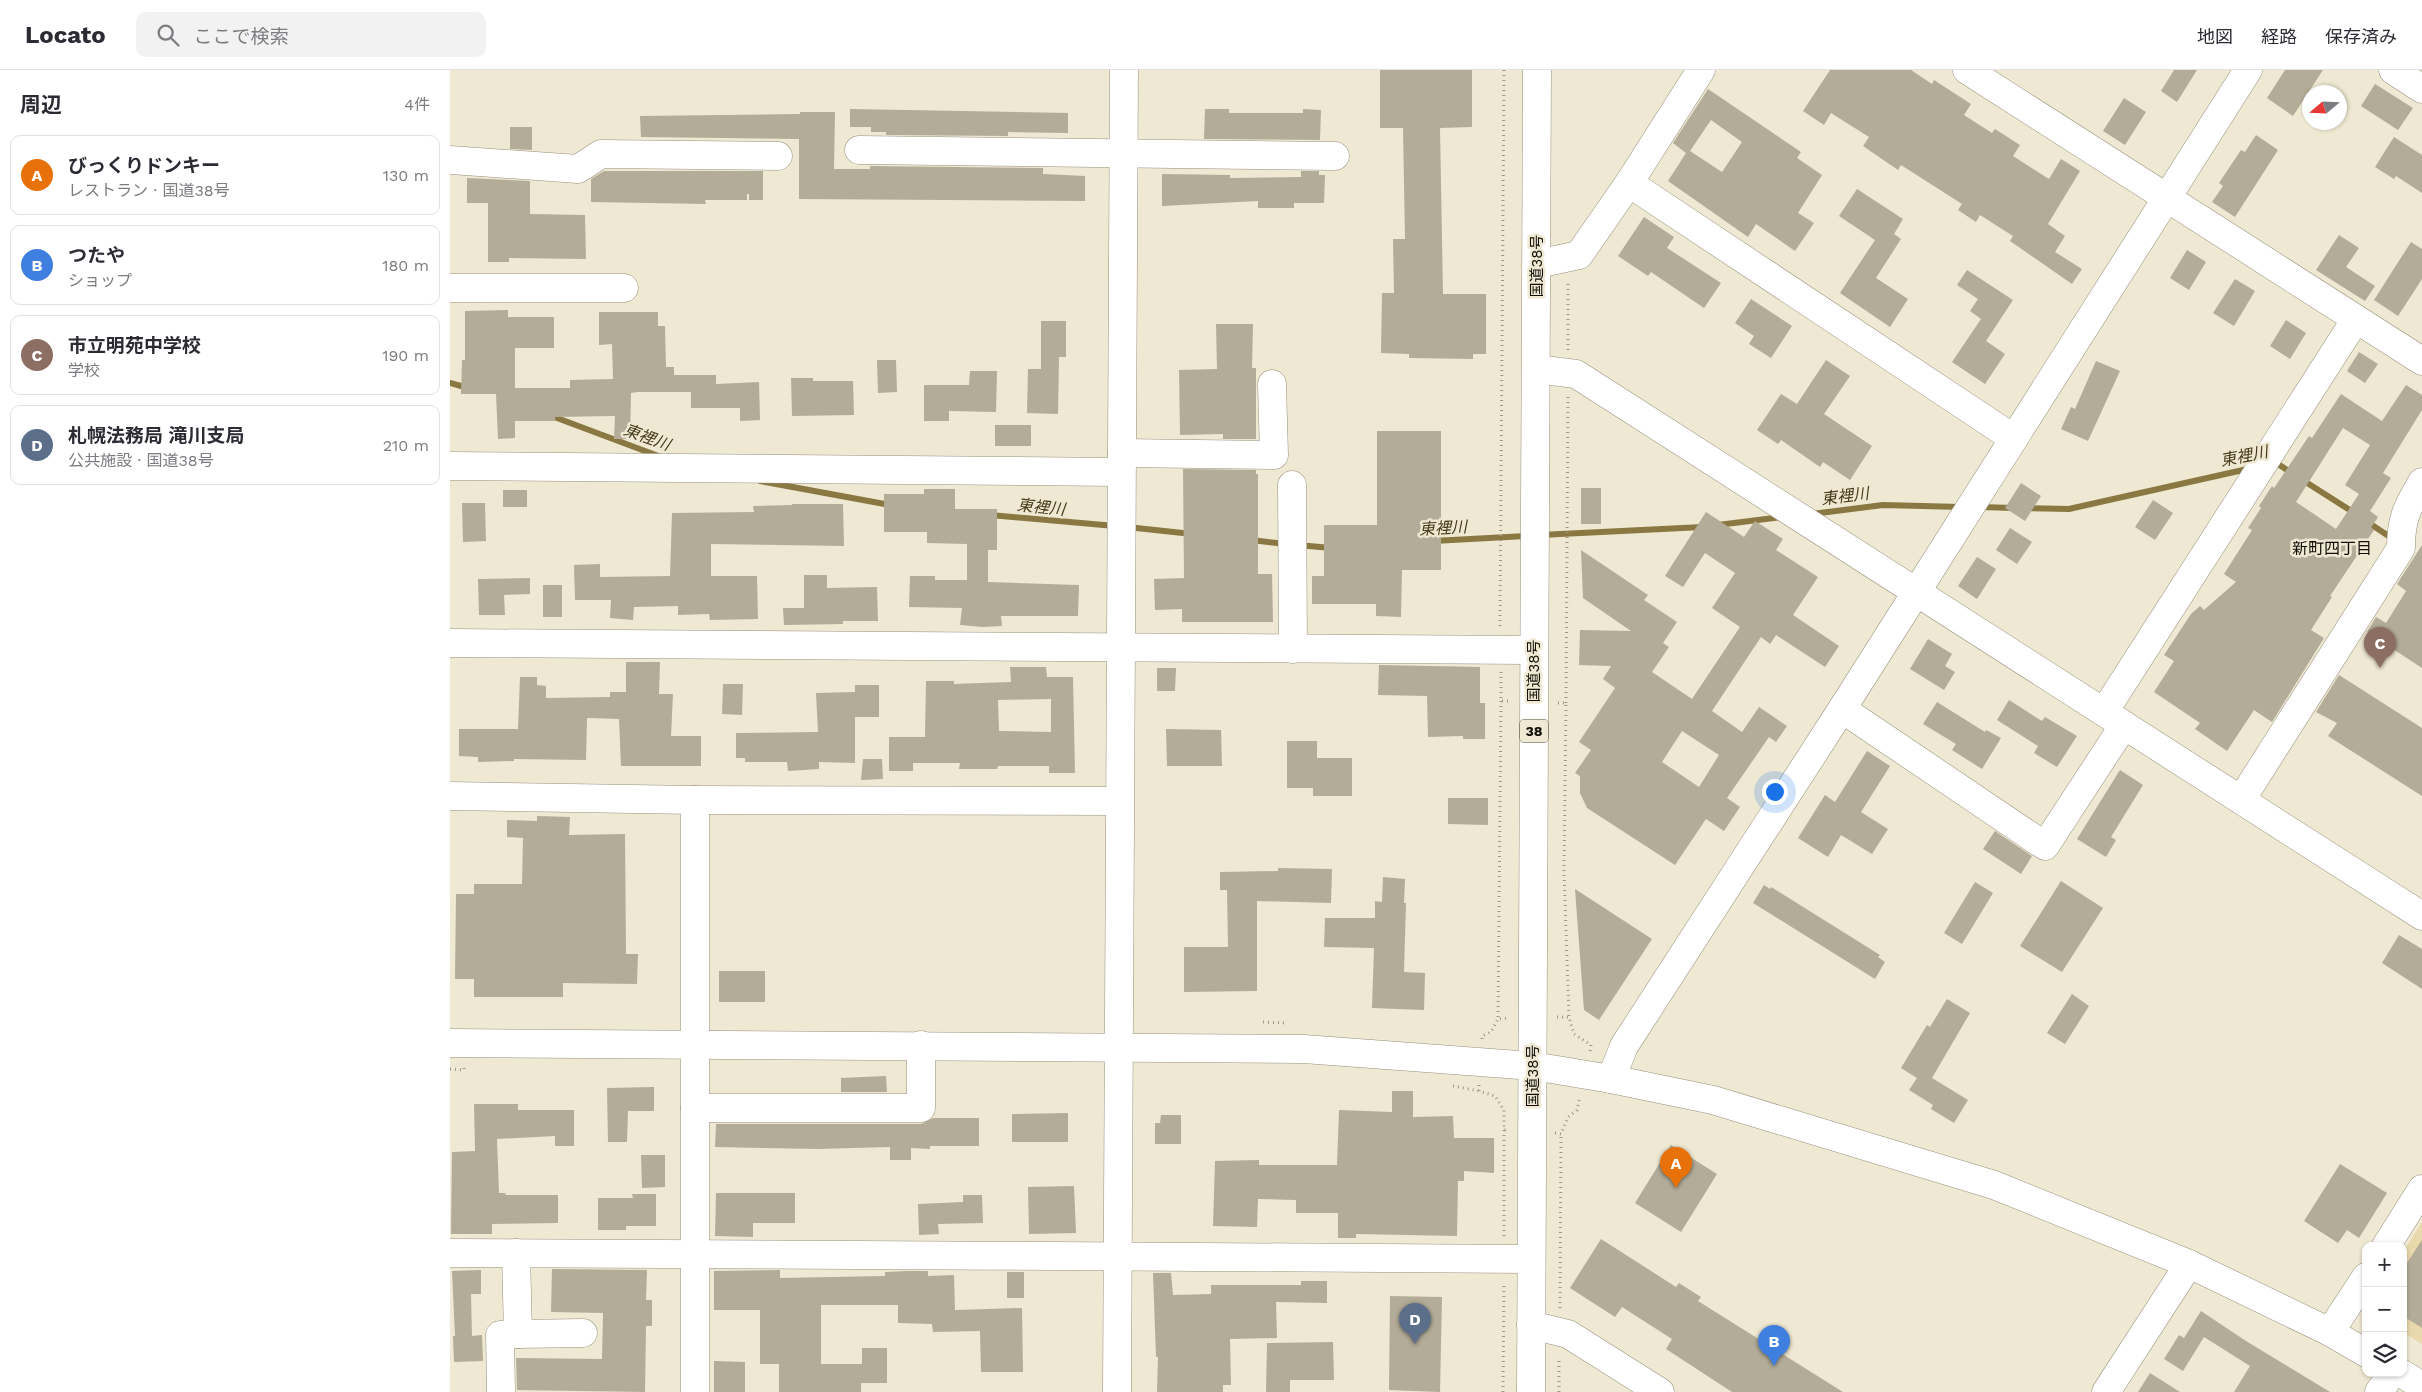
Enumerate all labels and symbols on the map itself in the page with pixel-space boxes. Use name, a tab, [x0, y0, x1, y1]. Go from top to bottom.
north arrow	[2302, 85, 2347, 130]
street label: 国道38号	[1528, 235, 1546, 298]
water label: 東裡川	[621, 420, 675, 455]
water label: 東裡川	[2219, 442, 2271, 470]
water label: 東裡川	[1820, 483, 1872, 508]
water label: 東裡川	[1016, 495, 1068, 519]
water label: 東裡川	[1419, 517, 1469, 539]
district label: 新町四丁目	[2292, 539, 2372, 558]
pin: C	[2364, 627, 2396, 668]
street label: 国道38号	[1525, 640, 1543, 703]
road number: 38	[1520, 719, 1548, 742]
your location	[1762, 779, 1788, 805]
street label: 国道38号	[1524, 1045, 1542, 1108]
pin: A	[1660, 1147, 1692, 1188]
pin: D	[1399, 1303, 1431, 1344]
pin: B	[1758, 1325, 1790, 1366]

